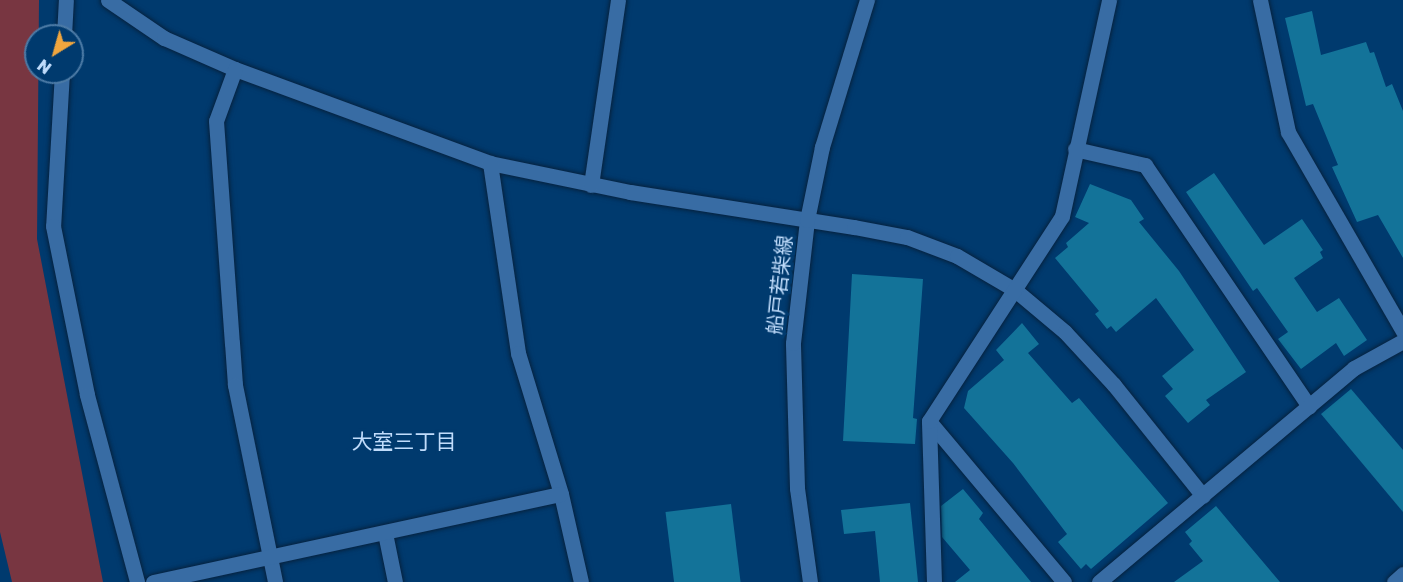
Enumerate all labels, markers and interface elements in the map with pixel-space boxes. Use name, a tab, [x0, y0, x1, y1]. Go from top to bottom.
north arrow	[24, 24, 84, 84]
text: N	[33, 55, 55, 78]
street label: 船戸若柴線	[762, 234, 796, 336]
district label: 大室三丁目	[352, 428, 456, 454]

